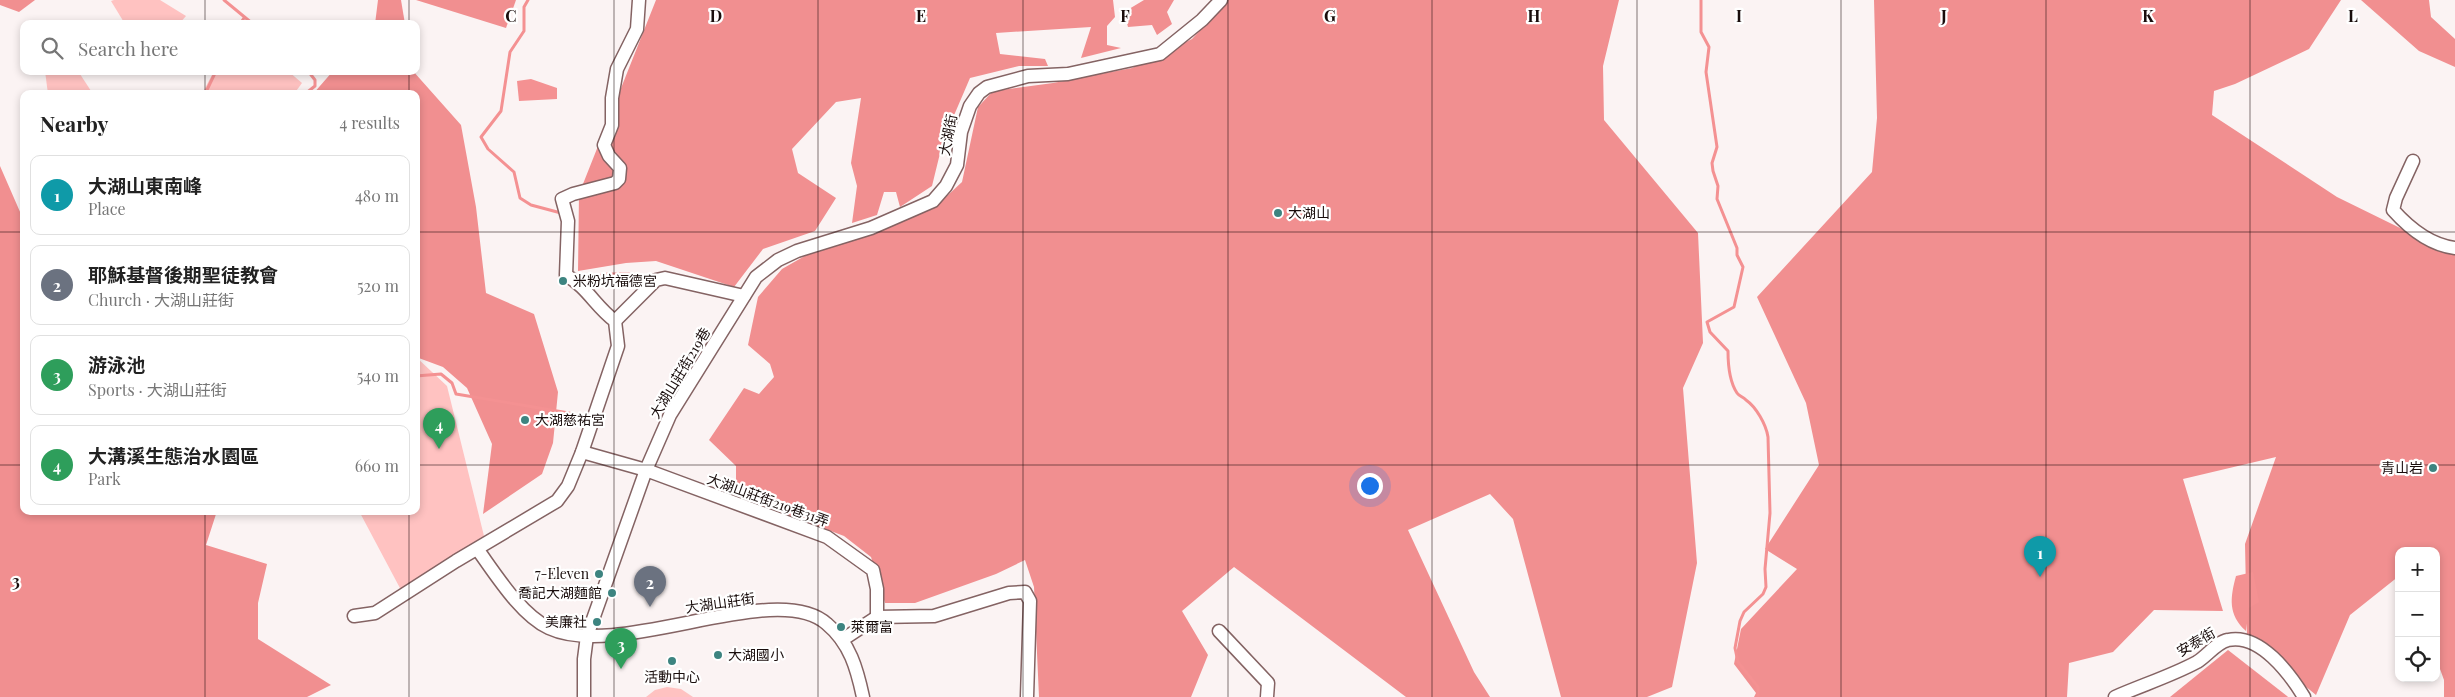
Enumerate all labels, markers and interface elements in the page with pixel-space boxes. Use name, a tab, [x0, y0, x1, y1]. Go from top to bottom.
text: C	[505, 5, 517, 26]
text: D	[710, 5, 722, 26]
text: E	[916, 5, 926, 26]
text: F	[1120, 5, 1130, 26]
text: G	[1324, 5, 1336, 26]
text: H	[1528, 5, 1541, 26]
text: I	[1736, 5, 1742, 26]
text: J	[1940, 5, 1947, 26]
text: K	[2142, 5, 2154, 26]
text: L	[2348, 5, 2358, 26]
search box	[20, 20, 420, 75]
icon: search	[38, 34, 66, 62]
text: Search here	[78, 35, 178, 61]
text: Nearby	[40, 109, 109, 137]
text: 4 results	[339, 112, 400, 133]
street label: 大湖街	[934, 112, 961, 157]
text: 大湖山東南峰	[88, 172, 202, 198]
text: 1	[54, 185, 60, 206]
text: 480 m	[355, 185, 399, 206]
text: Place	[88, 198, 126, 219]
place label: 大湖山	[1288, 203, 1330, 222]
marker: 大湖山	[1272, 207, 1284, 219]
text: 耶穌基督後期聖徒教會	[88, 261, 278, 287]
place label: 米粉坑福德宮	[573, 271, 657, 290]
text: 2	[53, 275, 61, 296]
text: 520 m	[357, 275, 399, 296]
marker: 米粉坑福德宮	[557, 275, 569, 287]
text: Church · 大湖山莊街	[88, 289, 234, 310]
street label: 大湖山莊街219巷	[645, 324, 714, 422]
text: 游泳池	[88, 351, 145, 377]
text: 3	[53, 365, 61, 386]
text: 540 m	[357, 365, 399, 386]
text: Sports · 大湖山莊街	[88, 379, 227, 400]
pin: 4	[423, 408, 455, 449]
place label: 大湖慈祐宮	[535, 410, 605, 429]
marker: 大湖慈祐宮	[519, 414, 531, 426]
text: 大溝溪生態治水園區	[88, 442, 259, 468]
text: 4	[53, 455, 61, 476]
text: 660 m	[355, 455, 399, 476]
place label: 青山岩	[2381, 458, 2423, 477]
marker: 青山岩	[2427, 462, 2439, 474]
text: Park	[88, 468, 121, 489]
street label: 大湖山莊街219巷31弄	[705, 469, 832, 530]
your location	[1357, 473, 1383, 499]
pin: 1	[2024, 536, 2056, 577]
map controls	[2395, 547, 2440, 682]
button: +	[2395, 547, 2440, 592]
place label: 7-Eleven	[535, 564, 590, 583]
pin: 2	[634, 566, 666, 607]
marker: 7-Eleven	[593, 568, 605, 580]
text: 3	[12, 570, 20, 591]
place label: 喬記大湖麵館	[518, 583, 602, 602]
marker: 喬記大湖麵館	[606, 587, 618, 599]
street label: 大湖山莊街	[684, 588, 756, 617]
button: −	[2395, 592, 2440, 637]
place label: 美廉社	[545, 612, 587, 631]
marker: 美廉社	[591, 616, 603, 628]
place label: 萊爾富	[851, 617, 893, 636]
marker: 萊爾富	[835, 621, 847, 633]
street label: 安泰街	[2173, 623, 2219, 661]
pin: 3	[605, 628, 637, 669]
button: locate	[2395, 637, 2440, 682]
place label: 大湖國小	[728, 645, 784, 664]
marker: 大湖國小	[712, 649, 724, 661]
marker: 活動中心	[666, 655, 678, 667]
place label: 活動中心	[644, 667, 700, 686]

